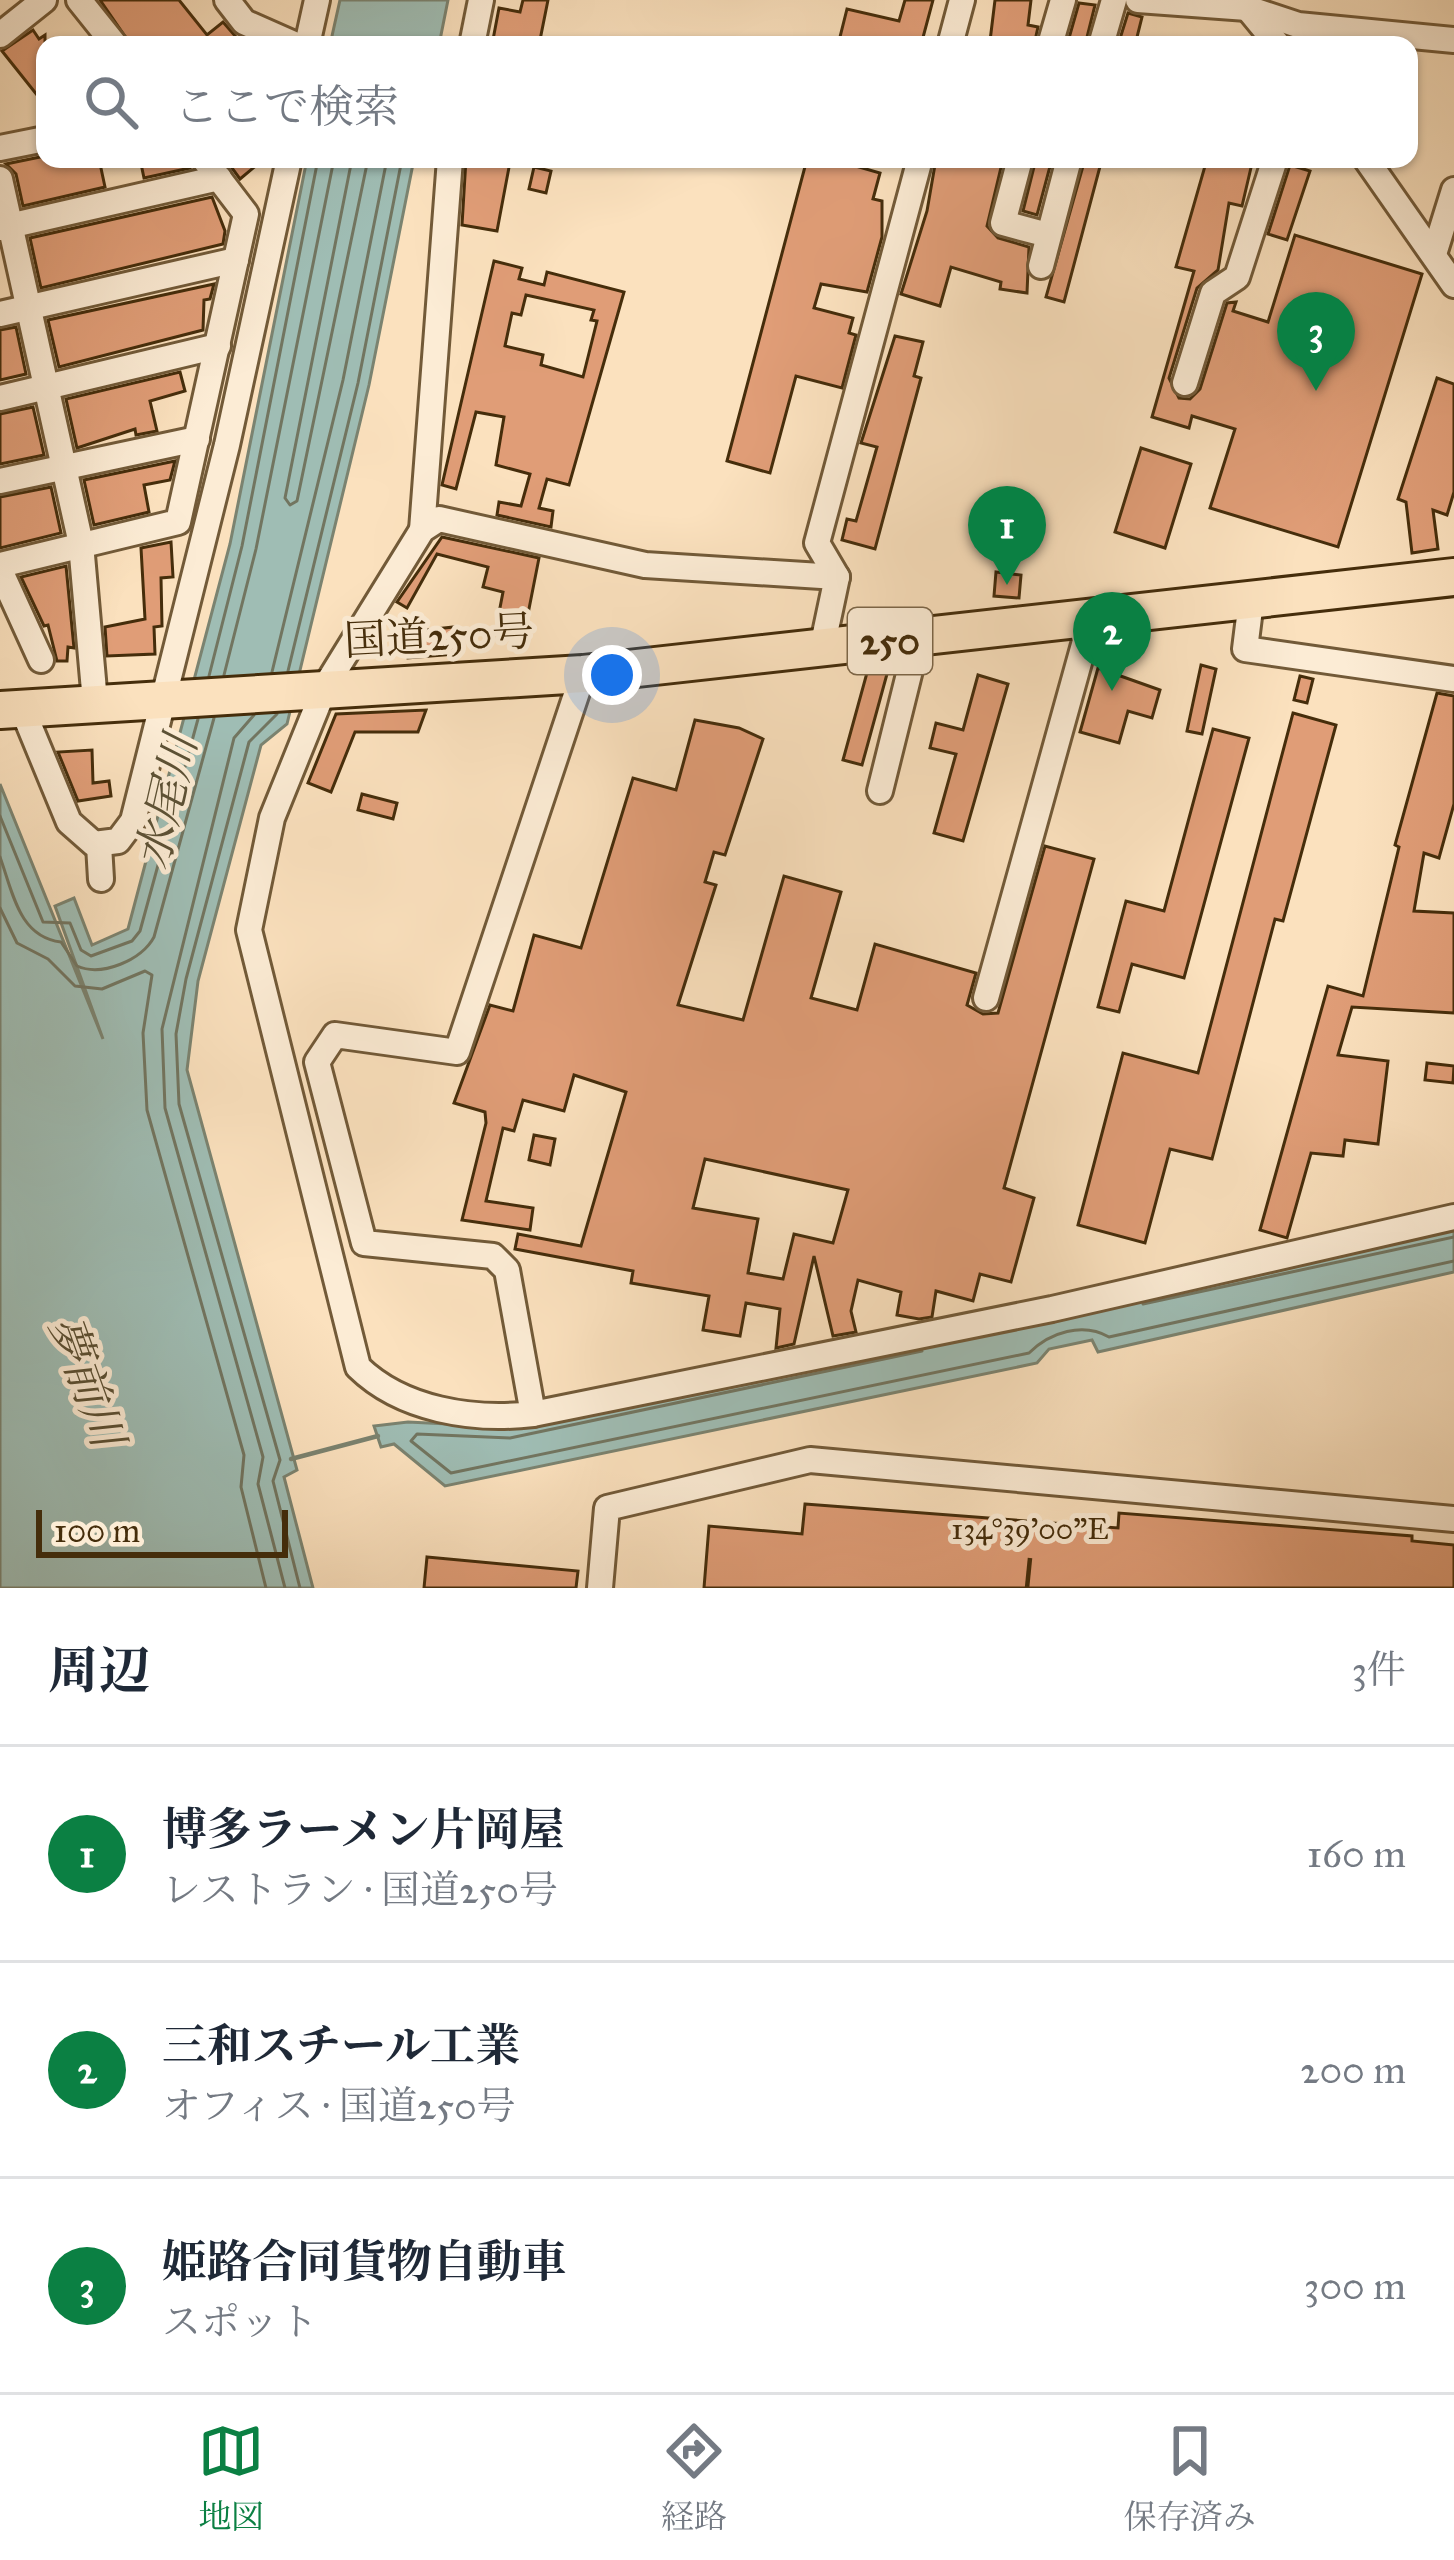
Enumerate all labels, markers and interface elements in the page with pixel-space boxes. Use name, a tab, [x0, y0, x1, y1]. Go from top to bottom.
search box	[36, 36, 1418, 168]
icon: search	[78, 69, 144, 135]
text: ここで検索	[174, 79, 399, 134]
pin: 3	[1277, 292, 1355, 391]
pin: 1	[968, 486, 1046, 585]
pin: 2	[1073, 592, 1151, 691]
street label: 国道250号	[343, 605, 535, 667]
road number: 250	[848, 608, 932, 674]
your location	[582, 645, 642, 705]
water label: 水尾川	[124, 725, 209, 874]
water label: 夢前川	[38, 1308, 138, 1459]
scale bar	[36, 1504, 288, 1557]
text: 100 m	[54, 1511, 140, 1551]
text: 134°39'00"E	[951, 1511, 1109, 1548]
text: 周辺	[48, 1640, 150, 1702]
text: 3件	[1351, 1646, 1406, 1694]
text: 博多ラーメン片岡屋	[162, 1802, 565, 1857]
text: 1	[79, 1830, 95, 1878]
text: 160 m	[1307, 1830, 1406, 1878]
text: レストラン · 国道250号	[162, 1866, 558, 1914]
text: 三和スチール工業	[162, 2018, 520, 2073]
text: 2	[77, 2046, 97, 2094]
text: 200 m	[1300, 2046, 1406, 2094]
text: オフィス · 国道250号	[162, 2082, 516, 2130]
text: 姫路合同貨物自動車	[162, 2234, 567, 2289]
text: 3	[79, 2262, 95, 2310]
text: 300 m	[1304, 2262, 1406, 2310]
text: スポット	[162, 2298, 318, 2346]
tab: 地図	[198, 2418, 264, 2537]
tab: 経路	[661, 2418, 727, 2537]
tab: 保存済み	[1124, 2418, 1256, 2537]

